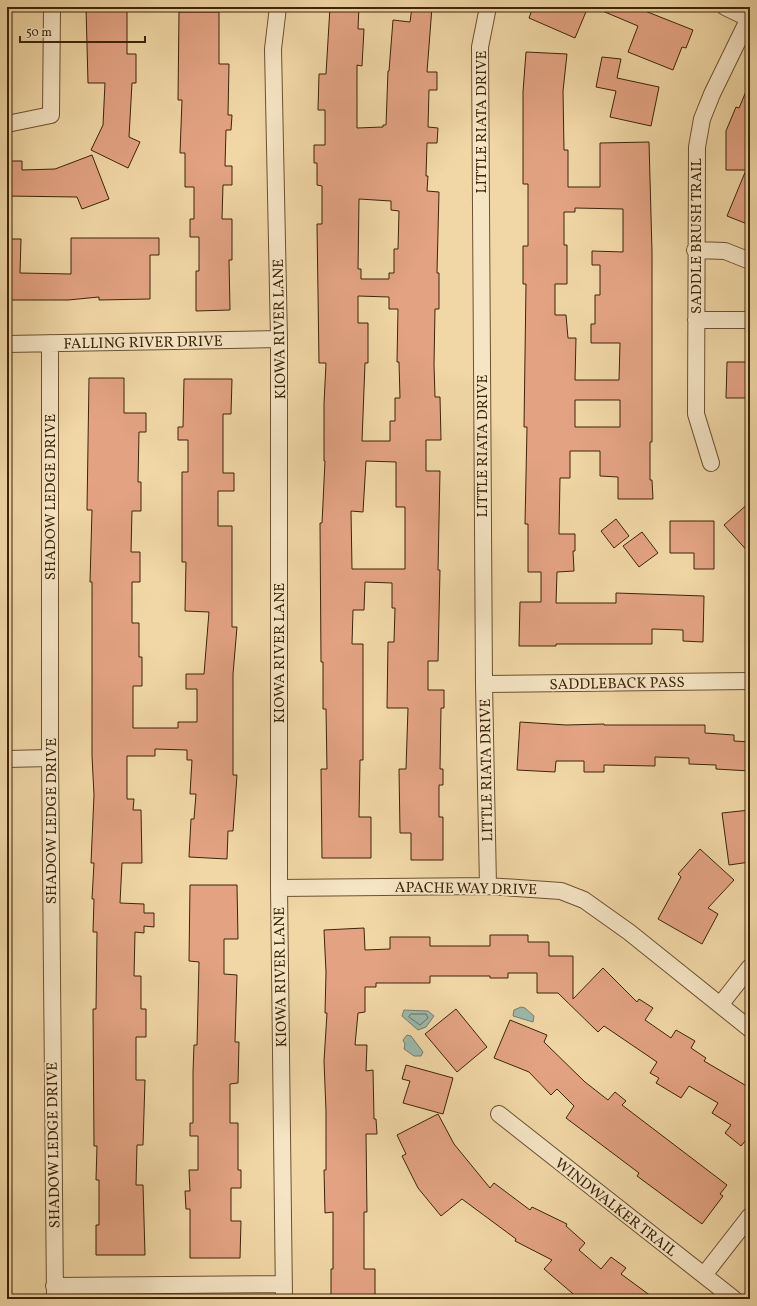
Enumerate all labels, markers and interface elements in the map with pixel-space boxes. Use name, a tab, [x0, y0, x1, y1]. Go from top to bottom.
scale bar	[20, 18, 145, 44]
text: 50 m	[26, 25, 52, 41]
street label: LITTLE RIATA DRIVE	[472, 50, 493, 194]
street label: SADDLE BRUSH TRAIL	[687, 157, 708, 314]
street label: KIOWA RIVER LANE	[269, 258, 292, 399]
street label: FALLING RIVER DRIVE	[63, 332, 223, 355]
street label: LITTLE RIATA DRIVE	[473, 374, 494, 518]
street label: SHADOW LEDGE DRIVE	[41, 414, 62, 580]
street label: KIOWA RIVER LANE	[270, 583, 291, 723]
street label: SADDLEBACK PASS	[549, 673, 685, 696]
street label: LITTLE RIATA DRIVE	[476, 698, 499, 842]
street label: SHADOW LEDGE DRIVE	[42, 738, 63, 904]
street label: APACHE WAY DRIVE	[395, 878, 537, 901]
street label: KIOWA RIVER LANE	[270, 906, 293, 1047]
street label: SHADOW LEDGE DRIVE	[43, 1061, 66, 1228]
street label: WINDWALKER TRAIL	[550, 1154, 681, 1263]

